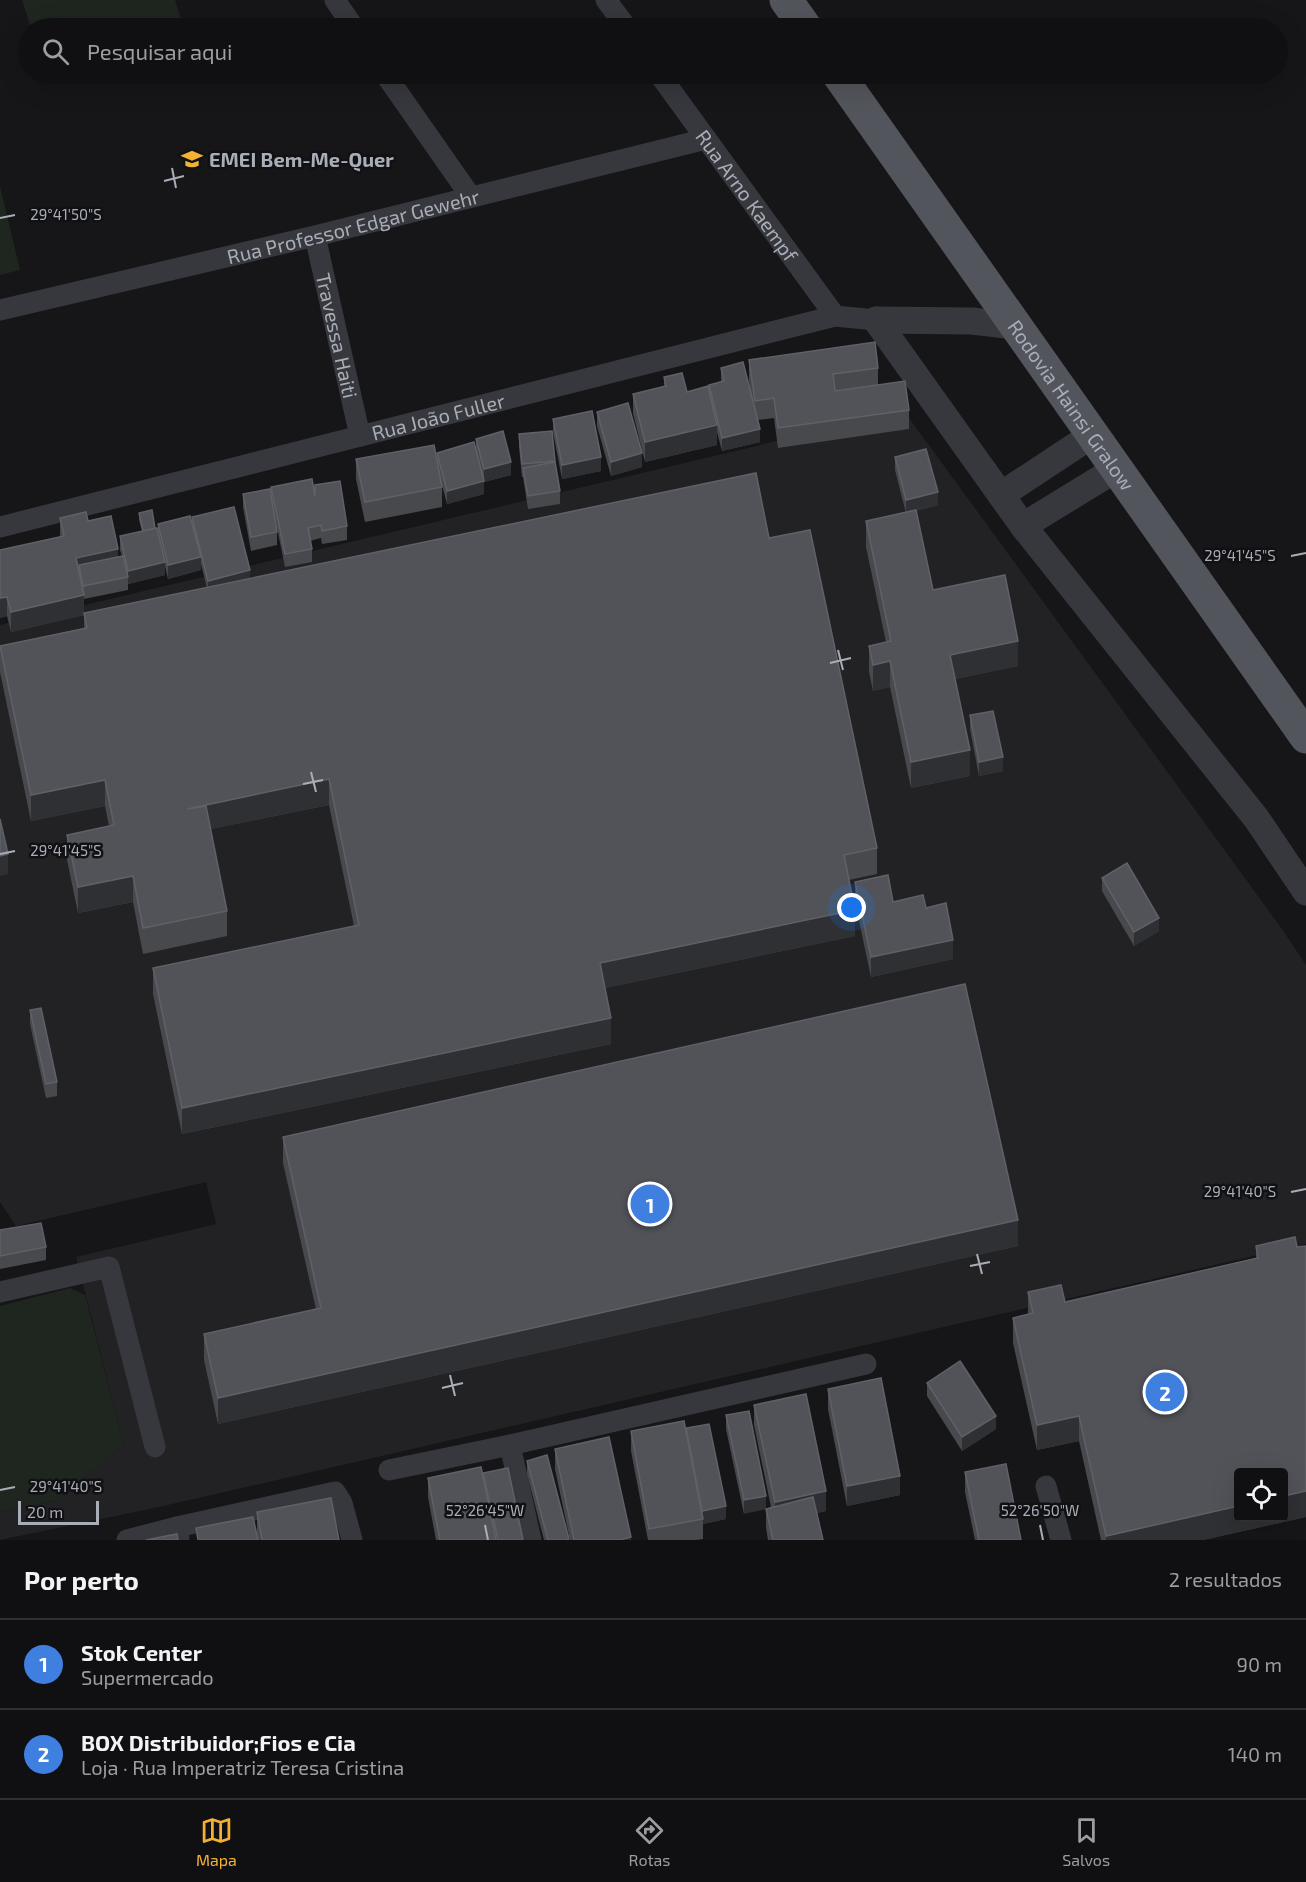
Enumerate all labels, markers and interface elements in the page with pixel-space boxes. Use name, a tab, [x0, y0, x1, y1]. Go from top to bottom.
search box	[18, 18, 1288, 84]
icon: search	[39, 35, 72, 68]
text: Pesquisar aqui	[87, 38, 233, 64]
street label: Rua Arno Kaempf	[691, 125, 803, 266]
school or university icon: EMEI Bem-Me-Quer	[180, 147, 204, 171]
place label: EMEI Bem-Me-Quer	[209, 147, 394, 172]
street label: Rua Professor Edgar Gewehr	[225, 184, 482, 268]
text: 29°41'50"S	[30, 205, 102, 223]
street label: Travessa Haiti	[312, 271, 363, 400]
street label: Rodovia Hainsi Gralow	[1003, 315, 1140, 495]
street label: Rua João Fuller	[369, 388, 507, 445]
text: 29°41'45"S	[1204, 546, 1276, 564]
text: 29°41'45"S	[30, 841, 102, 859]
your location	[837, 893, 866, 922]
pin: 1	[630, 1182, 670, 1226]
text: 29°41'40"S	[1204, 1182, 1276, 1200]
pin: 2	[1146, 1370, 1184, 1414]
map controls	[1234, 1468, 1288, 1522]
button: locate	[1234, 1468, 1288, 1522]
text: 29°41'40"S	[30, 1477, 102, 1495]
scale bar	[18, 1498, 99, 1526]
text: 52°26'45"W	[446, 1501, 524, 1519]
text: 52°26'50"W	[1001, 1501, 1079, 1519]
text: 20 m	[27, 1502, 63, 1521]
text: Por perto	[24, 1564, 139, 1595]
text: 2 resultados	[1169, 1567, 1282, 1591]
text: Stok Center	[81, 1639, 202, 1665]
text: 1	[39, 1652, 48, 1676]
text: 90 m	[1237, 1652, 1282, 1676]
text: Supermercado	[81, 1665, 214, 1689]
text: BOX Distribuidor;Fios e Cia	[81, 1729, 356, 1755]
text: 2	[38, 1742, 49, 1766]
text: 140 m	[1228, 1742, 1282, 1766]
text: Loja · Rua Imperatriz Teresa Cristina	[81, 1755, 404, 1779]
tab: Mapa	[196, 1814, 237, 1869]
tab: Rotas	[629, 1814, 671, 1869]
tab: Salvos	[1062, 1814, 1110, 1869]

